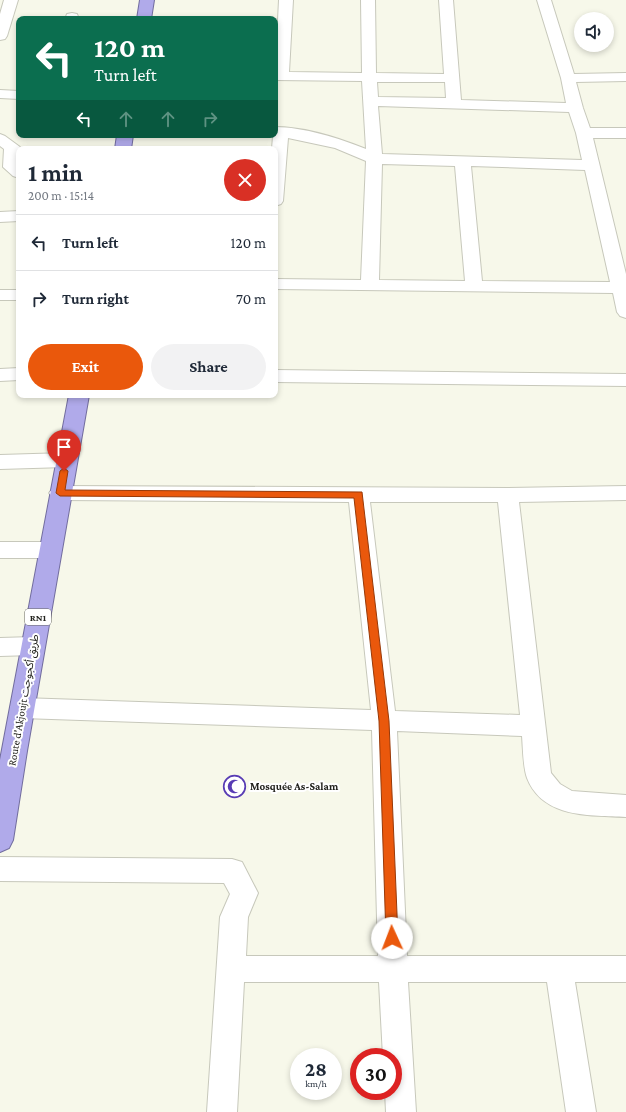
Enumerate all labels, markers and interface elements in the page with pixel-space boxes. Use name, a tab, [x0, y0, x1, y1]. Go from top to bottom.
map controls	[574, 12, 614, 52]
button: sound	[574, 12, 614, 52]
icon: left	[28, 32, 80, 84]
text: 120 m	[94, 32, 165, 63]
text: Turn left	[94, 65, 157, 85]
icon: left	[73, 108, 95, 130]
icon: ahead	[115, 108, 137, 130]
icon: ahead	[157, 108, 179, 130]
icon: right	[199, 108, 221, 130]
text: 1 min	[28, 159, 83, 186]
button: close	[224, 159, 266, 201]
text: 200 m · 15:14	[28, 188, 94, 203]
icon: left	[28, 232, 50, 254]
text: Turn left	[62, 235, 118, 251]
text: 120 m	[231, 235, 266, 251]
icon: right	[28, 288, 50, 310]
text: Turn right	[62, 291, 129, 307]
text: 70 m	[236, 291, 266, 307]
button: Exit	[28, 344, 143, 390]
button: Share	[151, 344, 266, 390]
pin	[47, 430, 81, 471]
icon: arrive	[53, 436, 75, 458]
road number: RN1	[25, 609, 51, 625]
street label: Route d'Akjoujt طريق أكجوجت	[5, 633, 42, 767]
mosque icon: Mosquée As-Salam	[222, 773, 248, 799]
place label: Mosquée As-Salam	[250, 780, 339, 792]
position arrow	[371, 917, 413, 959]
speed limit sign: 30	[350, 1048, 402, 1100]
text: 28	[305, 1058, 327, 1080]
text: km/h	[305, 1078, 327, 1089]

